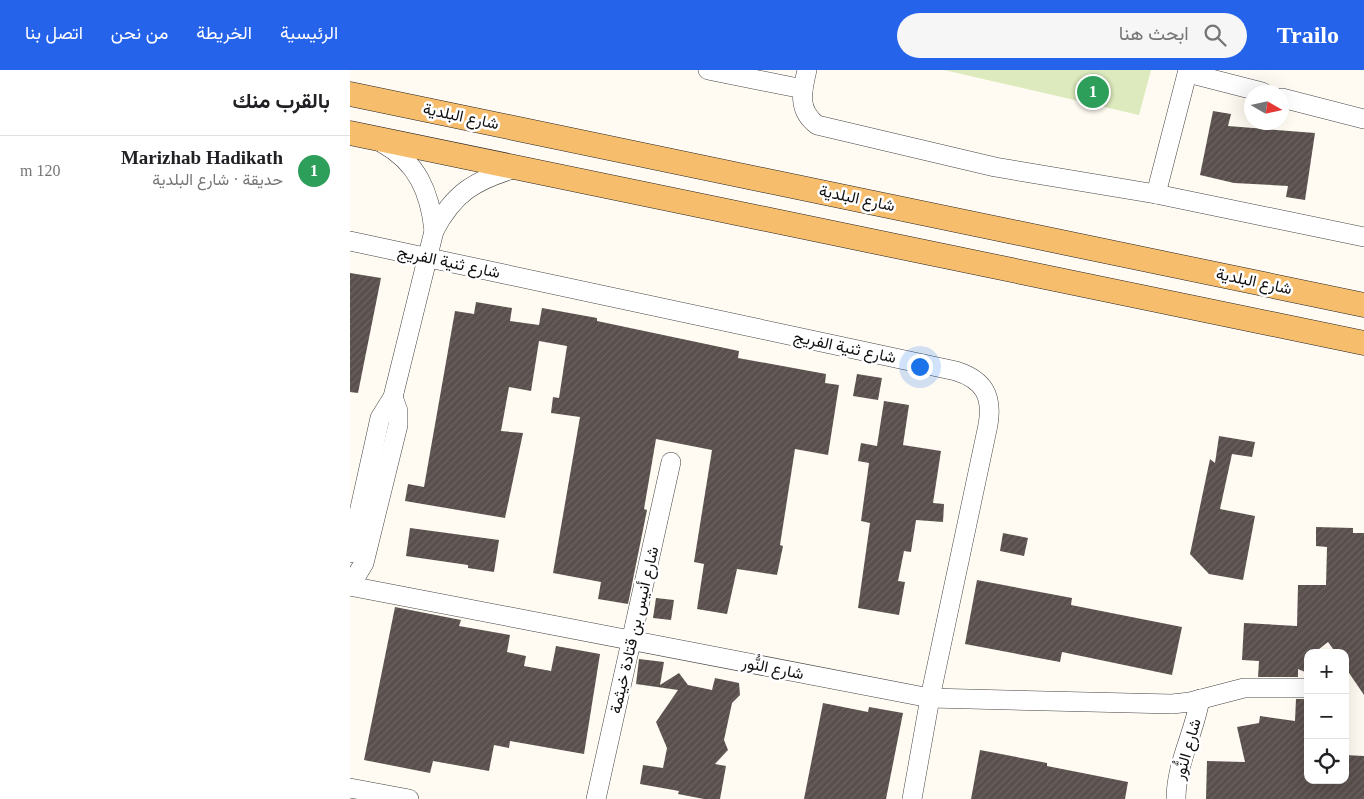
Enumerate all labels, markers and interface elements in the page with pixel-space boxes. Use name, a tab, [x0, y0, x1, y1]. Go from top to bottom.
search box	[897, 13, 1247, 58]
icon: search	[1201, 21, 1229, 49]
text: Trailo	[1277, 22, 1339, 48]
text: اتصل بنا	[25, 23, 83, 43]
text: من نحن	[111, 23, 168, 43]
text: الخريطة	[196, 23, 252, 43]
text: الرئيسية	[280, 23, 338, 43]
text: ابحث هنا	[1119, 23, 1189, 44]
pin: 1	[1077, 73, 1109, 111]
north arrow	[1244, 85, 1289, 130]
text: بالقرب منك	[233, 89, 330, 113]
street label: شارع البلدية	[421, 100, 500, 135]
text: Marizhab Hadikath	[121, 147, 283, 168]
text: 120 m	[20, 162, 60, 179]
text: 1	[310, 162, 318, 179]
text: حديقة · شارع البلدية	[152, 171, 283, 188]
street label: شارع البلدية	[817, 182, 896, 217]
street label: شارع ثنية الفريج	[396, 243, 502, 284]
street label: شارع البلدية	[1214, 265, 1293, 300]
street label: شارع ثنية الفريج	[792, 328, 898, 369]
your location	[907, 354, 933, 380]
street label: شارع أنيس بن قتادة خيثمة	[607, 545, 664, 716]
map controls	[1304, 649, 1349, 784]
button: +	[1304, 649, 1349, 694]
street label: شارع النُّور	[739, 651, 806, 685]
button: −	[1304, 694, 1349, 739]
street label: شارع النُّور	[1168, 716, 1207, 783]
button: locate	[1304, 739, 1349, 784]

